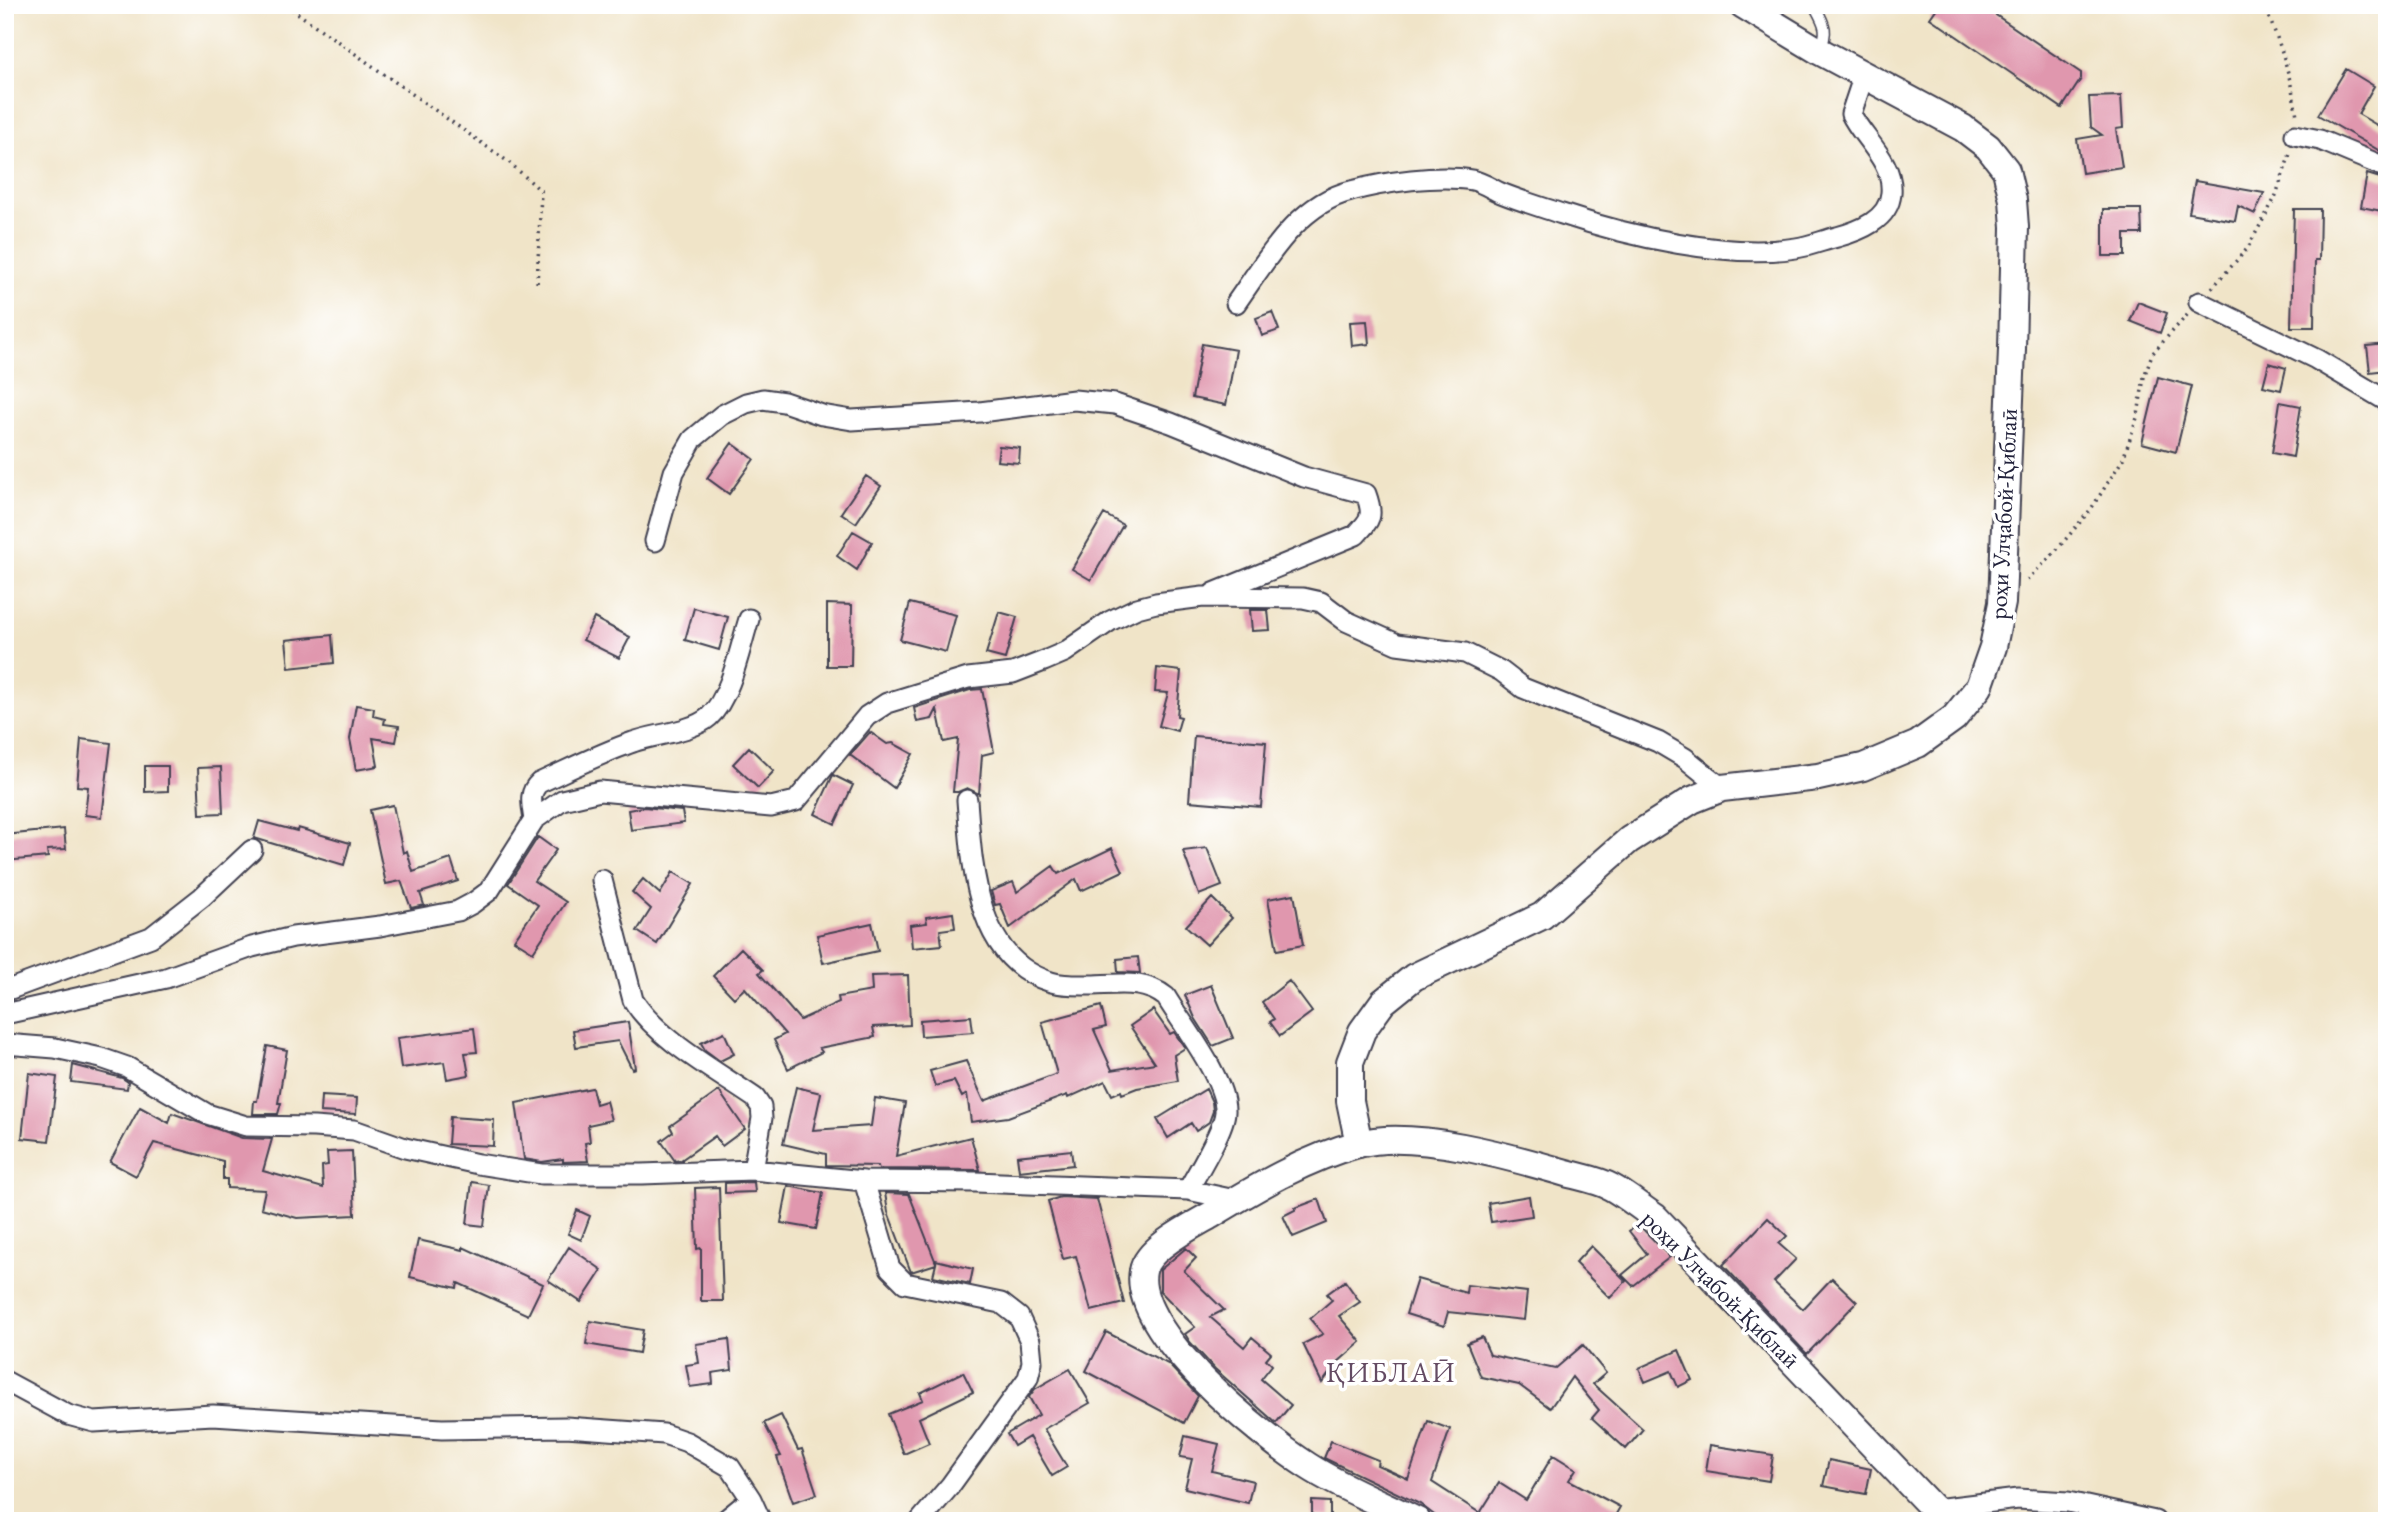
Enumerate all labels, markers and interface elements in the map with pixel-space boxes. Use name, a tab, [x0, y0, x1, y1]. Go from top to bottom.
street label: роҳи Улҷабой-Қиблаӣ	[1982, 407, 2024, 620]
street label: роҳи Улҷабой-Қиблаӣ	[1635, 1203, 1807, 1375]
district label: ҚИБЛАӢ	[1326, 1354, 1456, 1390]

